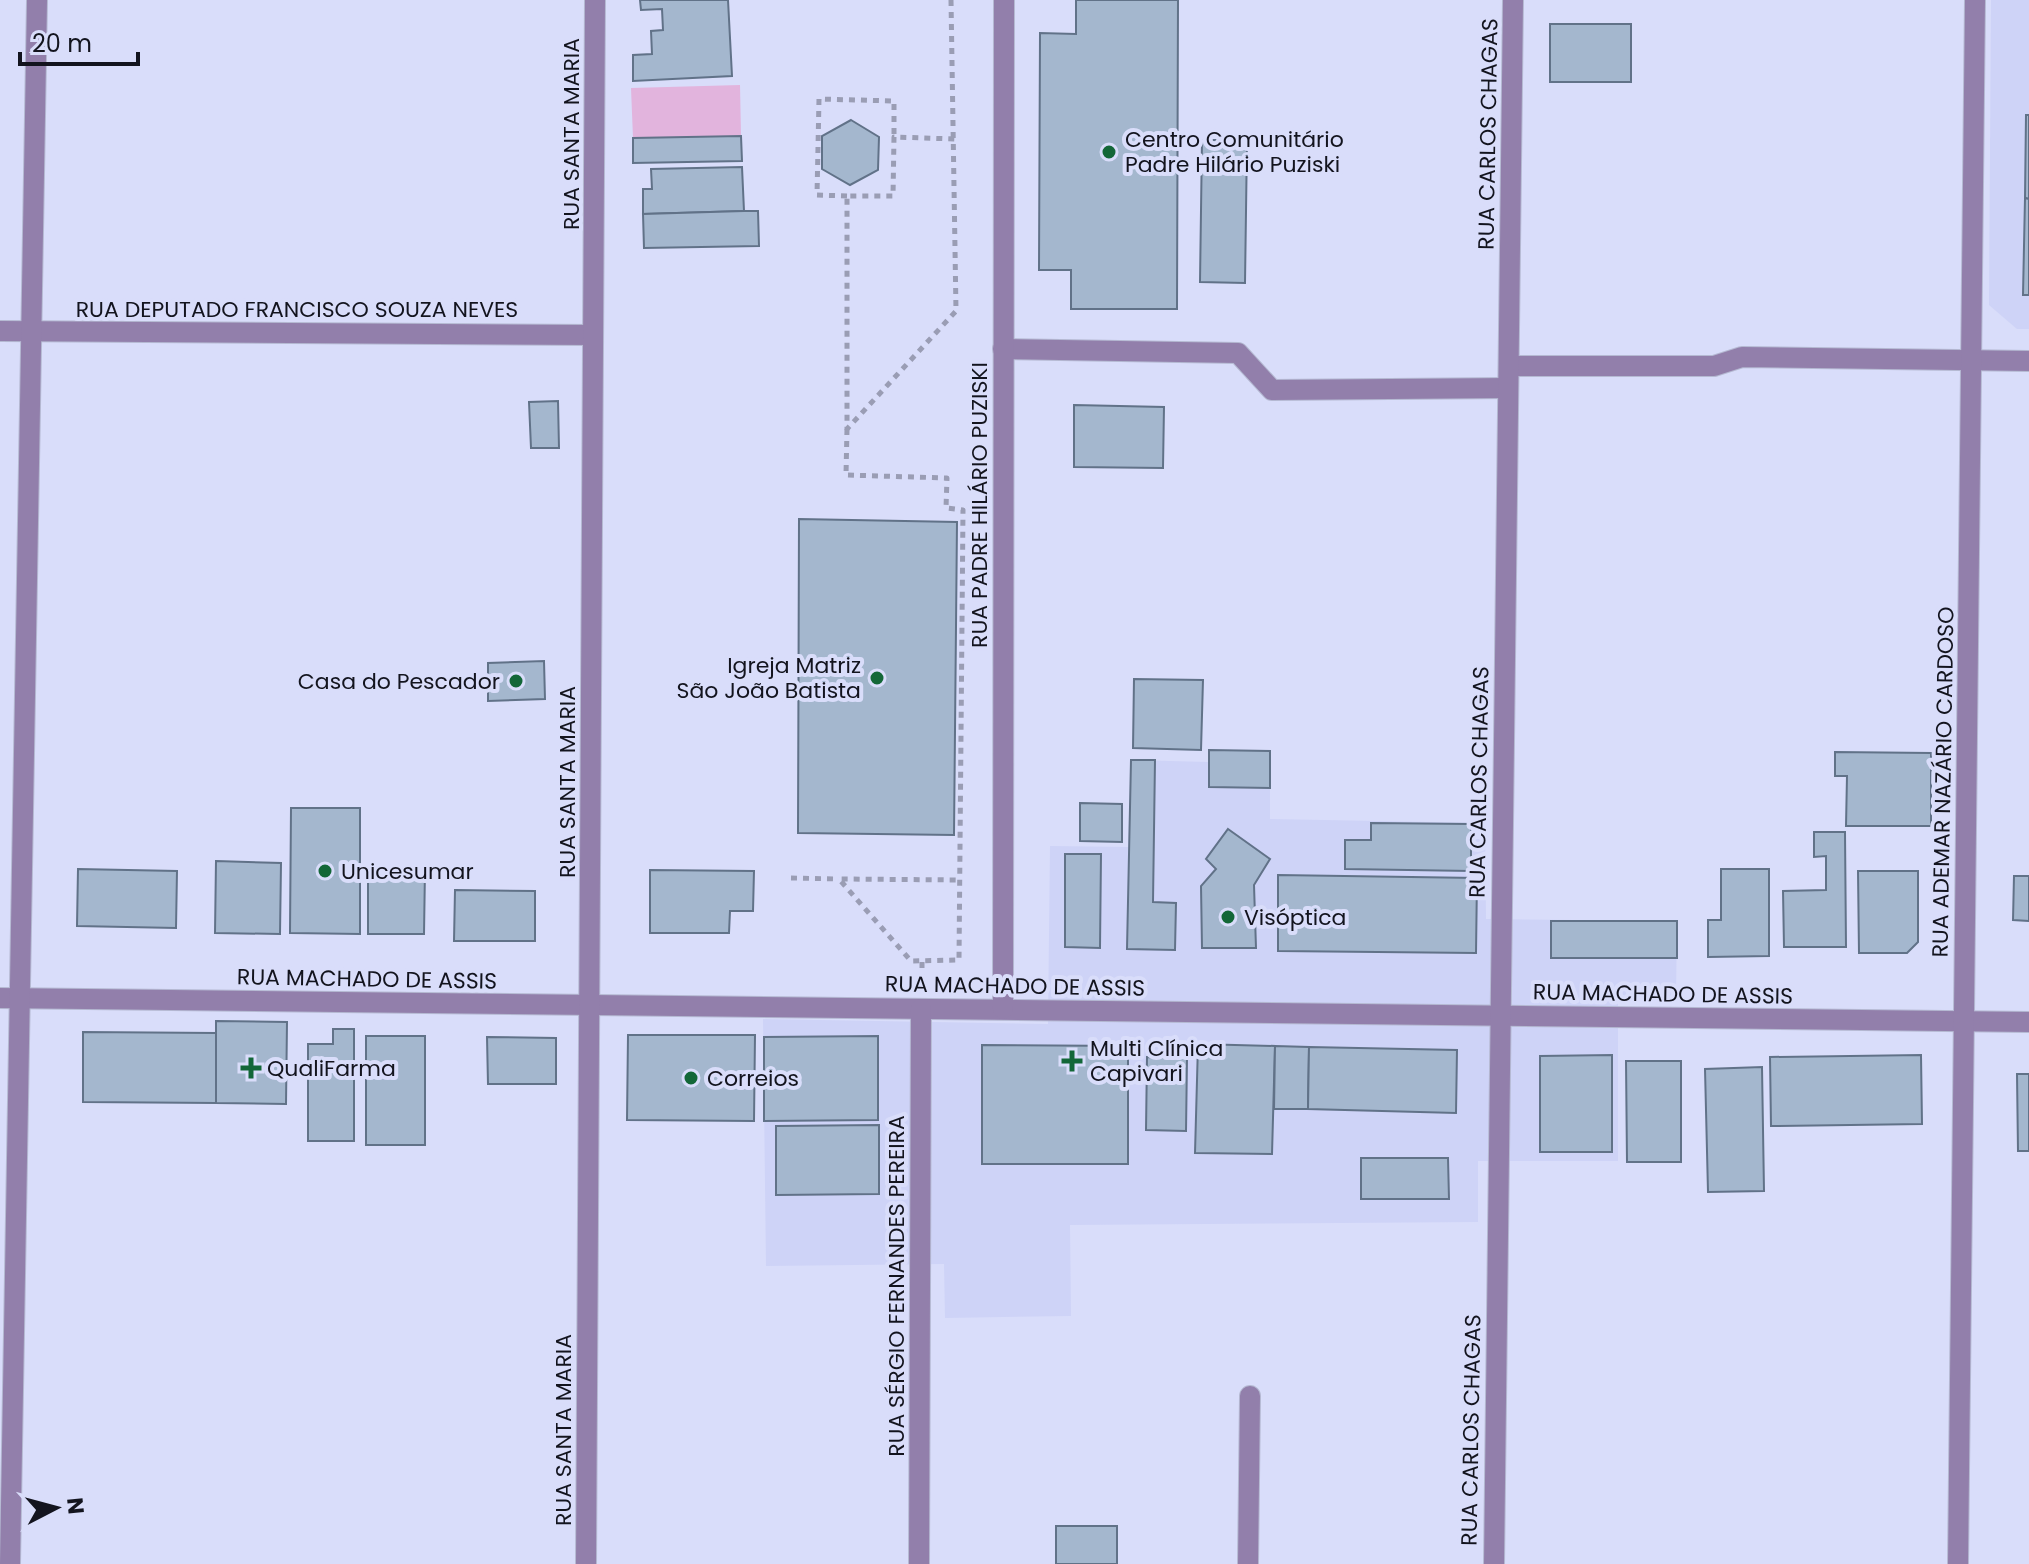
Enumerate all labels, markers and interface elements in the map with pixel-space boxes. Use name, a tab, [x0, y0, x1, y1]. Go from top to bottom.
scale bar	[20, 16, 138, 66]
street label: RUA CARLOS CHAGAS	[1470, 18, 1506, 250]
text: 20 m	[32, 27, 92, 60]
street label: RUA SANTA MARIA	[556, 38, 587, 230]
place label: Centro Comunitário Padre Hilário Puziski	[1125, 124, 1344, 180]
marker: Centro Comunitário Padre Hilário Puziski	[1100, 143, 1118, 161]
street label: RUA DEPUTADO FRANCISCO SOUZA NEVES	[76, 294, 518, 325]
street label: RUA PADRE HILÁRIO PUZISKI	[964, 362, 995, 648]
street label: RUA ADEMAR NAZÁRIO CARDOSO	[1924, 606, 1962, 958]
place label: Igreja Matriz São João Batista	[677, 650, 861, 706]
place label: Casa do Pescador	[298, 666, 500, 697]
street label: RUA CARLOS CHAGAS	[1461, 666, 1497, 898]
marker: Igreja Matriz São João Batista	[868, 669, 886, 687]
marker: Casa do Pescador	[507, 672, 525, 690]
street label: RUA SANTA MARIA	[552, 686, 583, 878]
place label: Unicesumar	[341, 856, 474, 887]
marker: Unicesumar	[316, 862, 334, 880]
place label: Visóptica	[1244, 902, 1346, 933]
marker: Visóptica	[1219, 908, 1237, 926]
street label: RUA MACHADO DE ASSIS	[237, 961, 497, 997]
street label: RUA MACHADO DE ASSIS	[885, 968, 1145, 1004]
street label: RUA MACHADO DE ASSIS	[1533, 976, 1793, 1012]
place label: Multi Clínica Capivari	[1090, 1033, 1223, 1089]
marker: Multi Clínica Capivari	[1061, 1050, 1083, 1072]
place label: QualiFarma	[267, 1053, 396, 1084]
marker: QualiFarma	[242, 1059, 260, 1077]
place label: Correios	[707, 1063, 799, 1094]
marker: Correios	[682, 1069, 700, 1087]
street label: RUA SÉRGIO FERNANDES PEREIRA	[881, 1115, 912, 1457]
street label: RUA CARLOS CHAGAS	[1453, 1314, 1489, 1546]
street label: RUA SANTA MARIA	[548, 1334, 579, 1526]
north arrow	[16, 1468, 96, 1548]
text: N	[59, 1496, 92, 1516]

